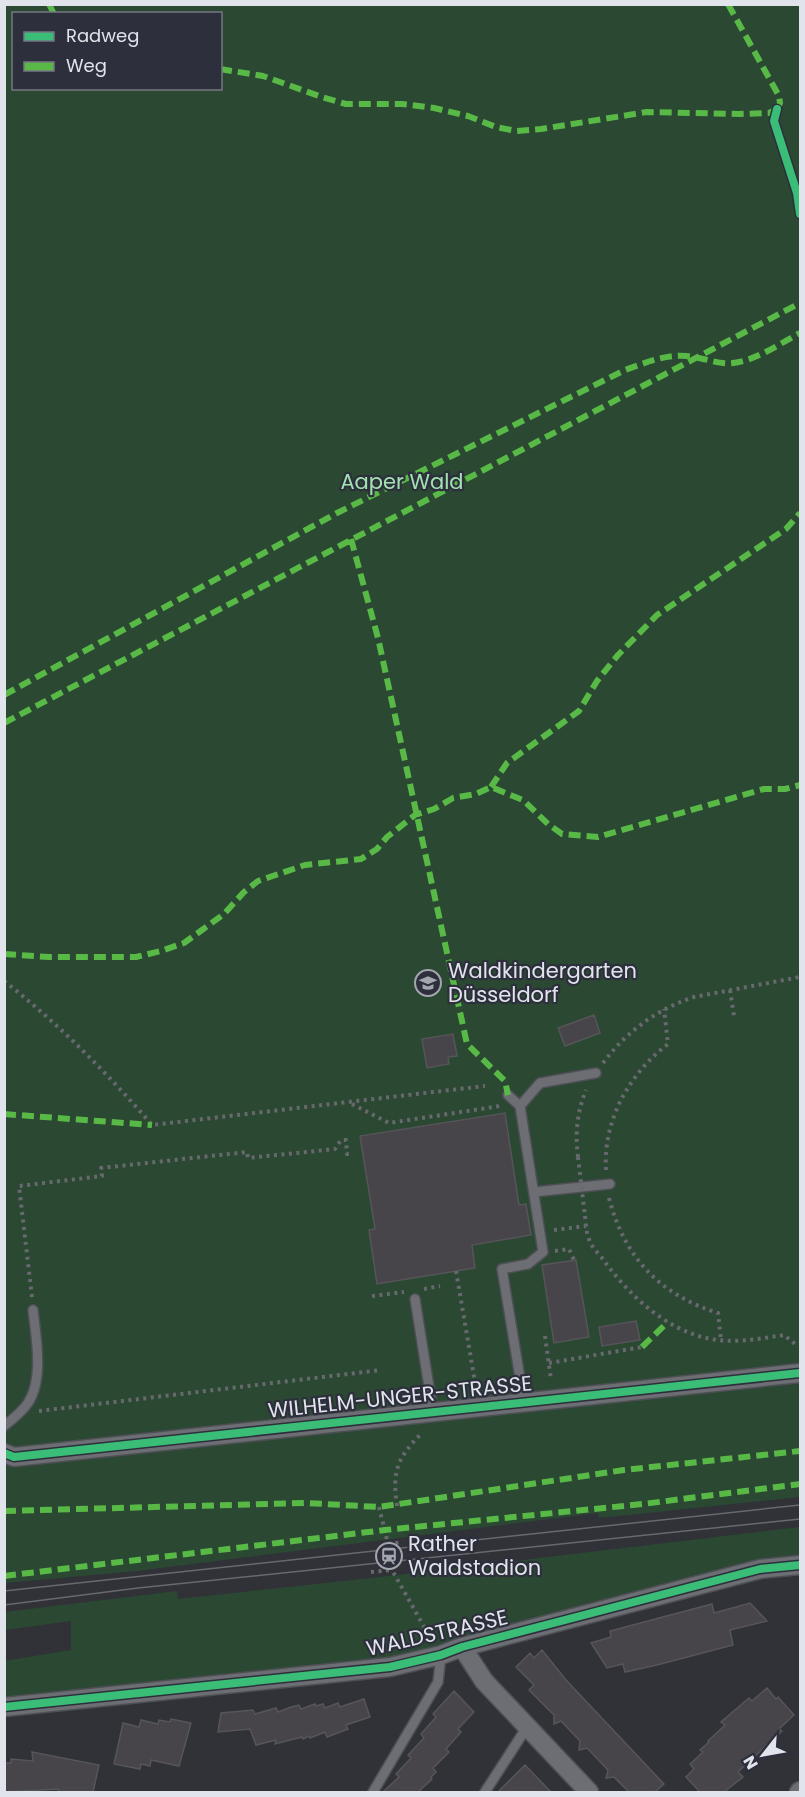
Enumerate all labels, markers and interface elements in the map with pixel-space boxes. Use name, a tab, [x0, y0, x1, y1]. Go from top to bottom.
legend	[12, 12, 222, 90]
text: Radweg	[66, 23, 139, 48]
text: Weg	[66, 53, 107, 78]
park label: Aaper Wald	[340, 467, 464, 496]
place label: Waldkindergarten Düsseldorf	[448, 956, 637, 1009]
school or university icon: Waldkindergarten Düsseldorf	[413, 968, 443, 998]
street label: WILHELM-UNGER-STRASSE	[267, 1368, 533, 1425]
place label: Rather Waldstadion	[408, 1529, 541, 1582]
station icon: Rather Waldstadion	[374, 1541, 404, 1571]
street label: WALDSTRASSE	[363, 1602, 511, 1663]
north arrow	[733, 1725, 793, 1785]
text: N	[738, 1751, 764, 1774]

